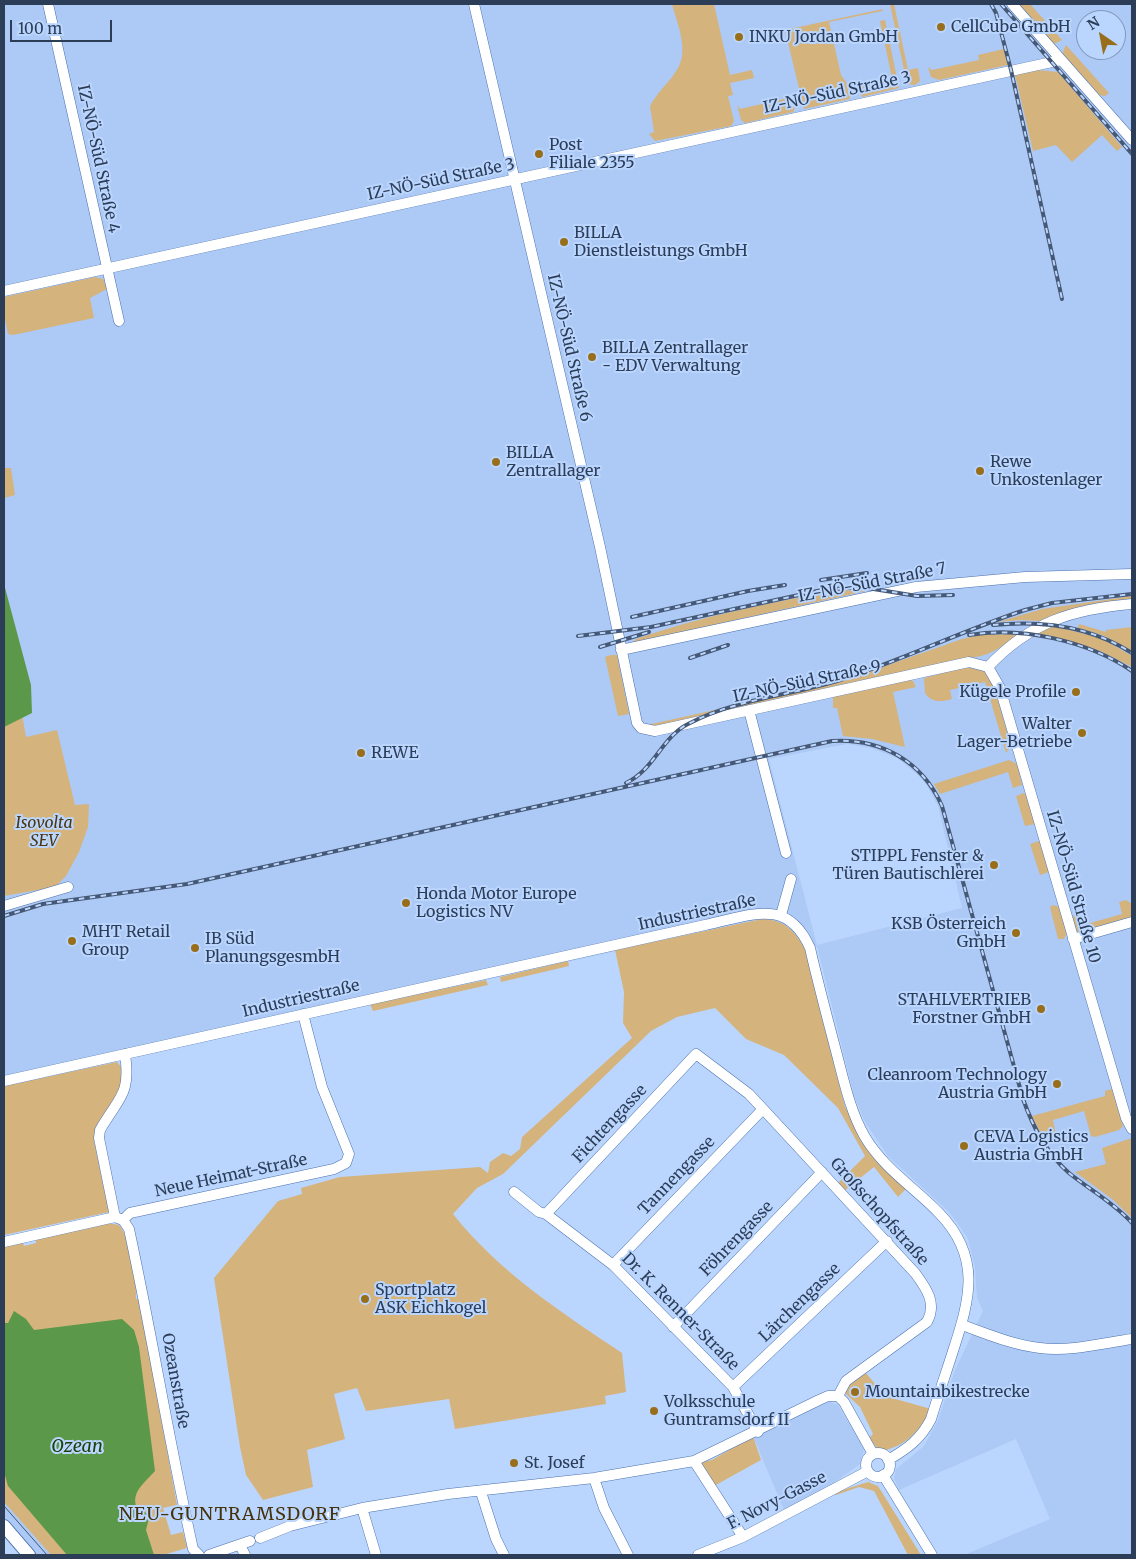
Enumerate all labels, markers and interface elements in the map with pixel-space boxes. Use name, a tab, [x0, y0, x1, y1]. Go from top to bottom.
scale bar	[12, 10, 115, 42]
north arrow	[1076, 10, 1126, 60]
text: N	[1084, 13, 1103, 34]
place label: CellCube GmbH	[951, 17, 1071, 37]
text: 100 m	[18, 19, 62, 38]
marker: CellCube GmbH	[935, 21, 947, 33]
place label: INKU Jordan GmbH	[749, 27, 898, 47]
marker: INKU Jordan GmbH	[733, 31, 745, 43]
street label: IZ-NÖ-Süd Straße 3	[762, 68, 912, 118]
street label: IZ-NÖ-Süd Straße 4	[73, 83, 123, 235]
place label: Post Filiale 2355	[549, 135, 635, 173]
marker: Post Filiale 2355	[533, 148, 545, 160]
street label: IZ-NÖ-Süd Straße 3	[366, 155, 516, 205]
place label: BILLA Dienstleistungs GmbH	[574, 223, 748, 261]
marker: BILLA Dienstleistungs GmbH	[558, 236, 570, 248]
street label: IZ-NÖ-Süd Straße 6	[543, 272, 595, 424]
place label: BILLA Zentrallager - EDV Verwaltung	[602, 338, 748, 376]
marker: BILLA Zentrallager - EDV Verwaltung	[586, 351, 598, 363]
place label: BILLA Zentrallager	[506, 443, 601, 481]
place label: Rewe Unkostenlager	[990, 452, 1102, 490]
marker: BILLA Zentrallager	[490, 456, 502, 468]
marker: Rewe Unkostenlager	[974, 465, 986, 477]
street label: IZ-NÖ-Süd Straße 7	[796, 559, 948, 607]
street label: IZ-NÖ-Süd Straße 9	[731, 657, 883, 707]
place label: Kügele Profile	[959, 682, 1066, 702]
marker: Kügele Profile	[1070, 686, 1082, 698]
place label: Walter Lager-Betriebe	[957, 714, 1072, 752]
marker: Walter Lager-Betriebe	[1076, 727, 1088, 739]
place label: REWE	[371, 743, 419, 763]
marker: REWE	[355, 747, 367, 759]
street label: IZ-NÖ-Süd Straße 10	[1042, 808, 1104, 966]
park label: Isovolta SEV	[15, 813, 73, 851]
place label: STIPPL Fenster & Türen Bautischlerei	[833, 846, 984, 884]
marker: STIPPL Fenster & Türen Bautischlerei	[988, 859, 1000, 871]
place label: Honda Motor Europe Logistics NV	[416, 884, 577, 922]
street label: Industriestraße	[636, 891, 758, 935]
marker: Honda Motor Europe Logistics NV	[400, 897, 412, 909]
place label: KSB Österreich GmbH	[891, 914, 1006, 952]
place label: MHT Retail Group	[82, 922, 170, 960]
marker: KSB Österreich GmbH	[1010, 927, 1022, 939]
place label: IB Süd PlanungsgesmbH	[205, 929, 340, 967]
marker: MHT Retail Group	[66, 935, 78, 947]
marker: IB Süd PlanungsgesmbH	[189, 942, 201, 954]
street label: Industriestraße	[241, 976, 361, 1022]
place label: STAHLVERTRIEB Forstner GmbH	[898, 990, 1031, 1028]
marker: STAHLVERTRIEB Forstner GmbH	[1035, 1003, 1047, 1015]
place label: Cleanroom Technology Austria GmbH	[867, 1065, 1047, 1103]
marker: Cleanroom Technology Austria GmbH	[1051, 1078, 1063, 1090]
street label: Fichtengasse	[569, 1081, 651, 1167]
place label: CEVA Logistics Austria GmbH	[974, 1127, 1089, 1165]
street label: Tannengasse	[635, 1133, 719, 1219]
marker: CEVA Logistics Austria GmbH	[958, 1140, 970, 1152]
street label: Neue Heimat-Straße	[153, 1150, 309, 1202]
street label: Großschopfstraße	[826, 1154, 932, 1270]
street label: Föhrengasse	[696, 1197, 778, 1281]
street label: Dr. K. Renner-Straße	[617, 1249, 743, 1375]
street label: Lärchengasse	[755, 1260, 845, 1346]
place label: Sportplatz ASK Eichkogel	[375, 1280, 486, 1318]
marker: Sportplatz ASK Eichkogel	[359, 1293, 371, 1305]
street label: Ozeanstraße	[157, 1332, 193, 1430]
place label: Mountainbikestrecke	[865, 1382, 1029, 1402]
marker: Mountainbikestrecke	[849, 1386, 861, 1398]
place label: Volksschule Guntramsdorf II	[664, 1392, 790, 1430]
marker: Volksschule Guntramsdorf II	[648, 1405, 660, 1417]
water label: Ozean	[51, 1436, 103, 1458]
place label: St. Josef	[524, 1453, 585, 1473]
marker: St. Josef	[508, 1457, 520, 1469]
street label: F. Novy-Gasse	[724, 1468, 830, 1534]
district label: NEU-GUNTRAMSDORF	[117, 1504, 343, 1526]

